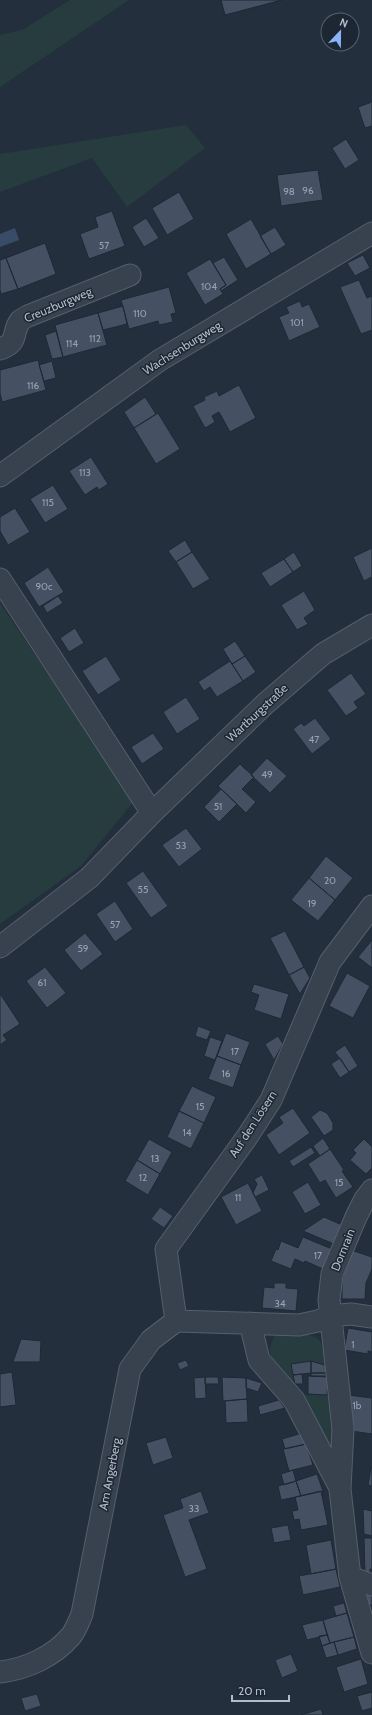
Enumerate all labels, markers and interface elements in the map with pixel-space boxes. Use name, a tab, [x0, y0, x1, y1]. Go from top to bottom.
north arrow	[320, 12, 360, 52]
text: N	[338, 15, 350, 31]
house number: 96	[302, 184, 314, 197]
house number: 98	[283, 185, 295, 198]
house number: 57	[99, 239, 109, 252]
house number: 104	[201, 280, 217, 293]
street label: Creuzburgweg	[22, 283, 95, 326]
house number: 110	[133, 307, 147, 320]
house number: 101	[290, 316, 304, 329]
street label: Wachsenburgweg	[140, 317, 225, 378]
house number: 112	[89, 332, 101, 345]
house number: 114	[66, 337, 78, 350]
house number: 116	[27, 379, 39, 392]
house number: 113	[79, 466, 91, 479]
house number: 115	[42, 496, 54, 509]
house number: 90c	[35, 580, 53, 593]
street label: Wartburgstraße	[223, 680, 291, 745]
house number: 47	[309, 733, 319, 746]
house number: 49	[261, 768, 273, 781]
house number: 51	[214, 800, 222, 813]
house number: 53	[176, 839, 186, 852]
house number: 20	[324, 874, 336, 887]
house number: 55	[138, 883, 148, 896]
house number: 19	[308, 897, 317, 910]
house number: 57	[110, 918, 120, 931]
house number: 59	[77, 942, 89, 955]
house number: 61	[38, 976, 46, 989]
house number: 17	[231, 1045, 239, 1058]
house number: 16	[222, 1067, 231, 1080]
street label: Auf den Lösern	[225, 1087, 280, 1160]
house number: 15	[196, 1100, 204, 1113]
house number: 14	[182, 1126, 192, 1139]
house number: 13	[151, 1152, 159, 1165]
house number: 12	[139, 1171, 147, 1184]
house number: 15	[335, 1176, 343, 1189]
house number: 11	[235, 1191, 241, 1204]
street label: Dornrain	[327, 1226, 358, 1273]
house number: 17	[314, 1249, 322, 1262]
house number: 34	[274, 1297, 286, 1310]
house number: 1	[351, 1338, 355, 1351]
house number: 1b	[353, 1399, 362, 1412]
street label: Am Angerberg	[95, 1436, 124, 1511]
house number: 33	[189, 1502, 199, 1515]
scale bar	[232, 1677, 289, 1703]
text: 20 m	[238, 1683, 266, 1698]

